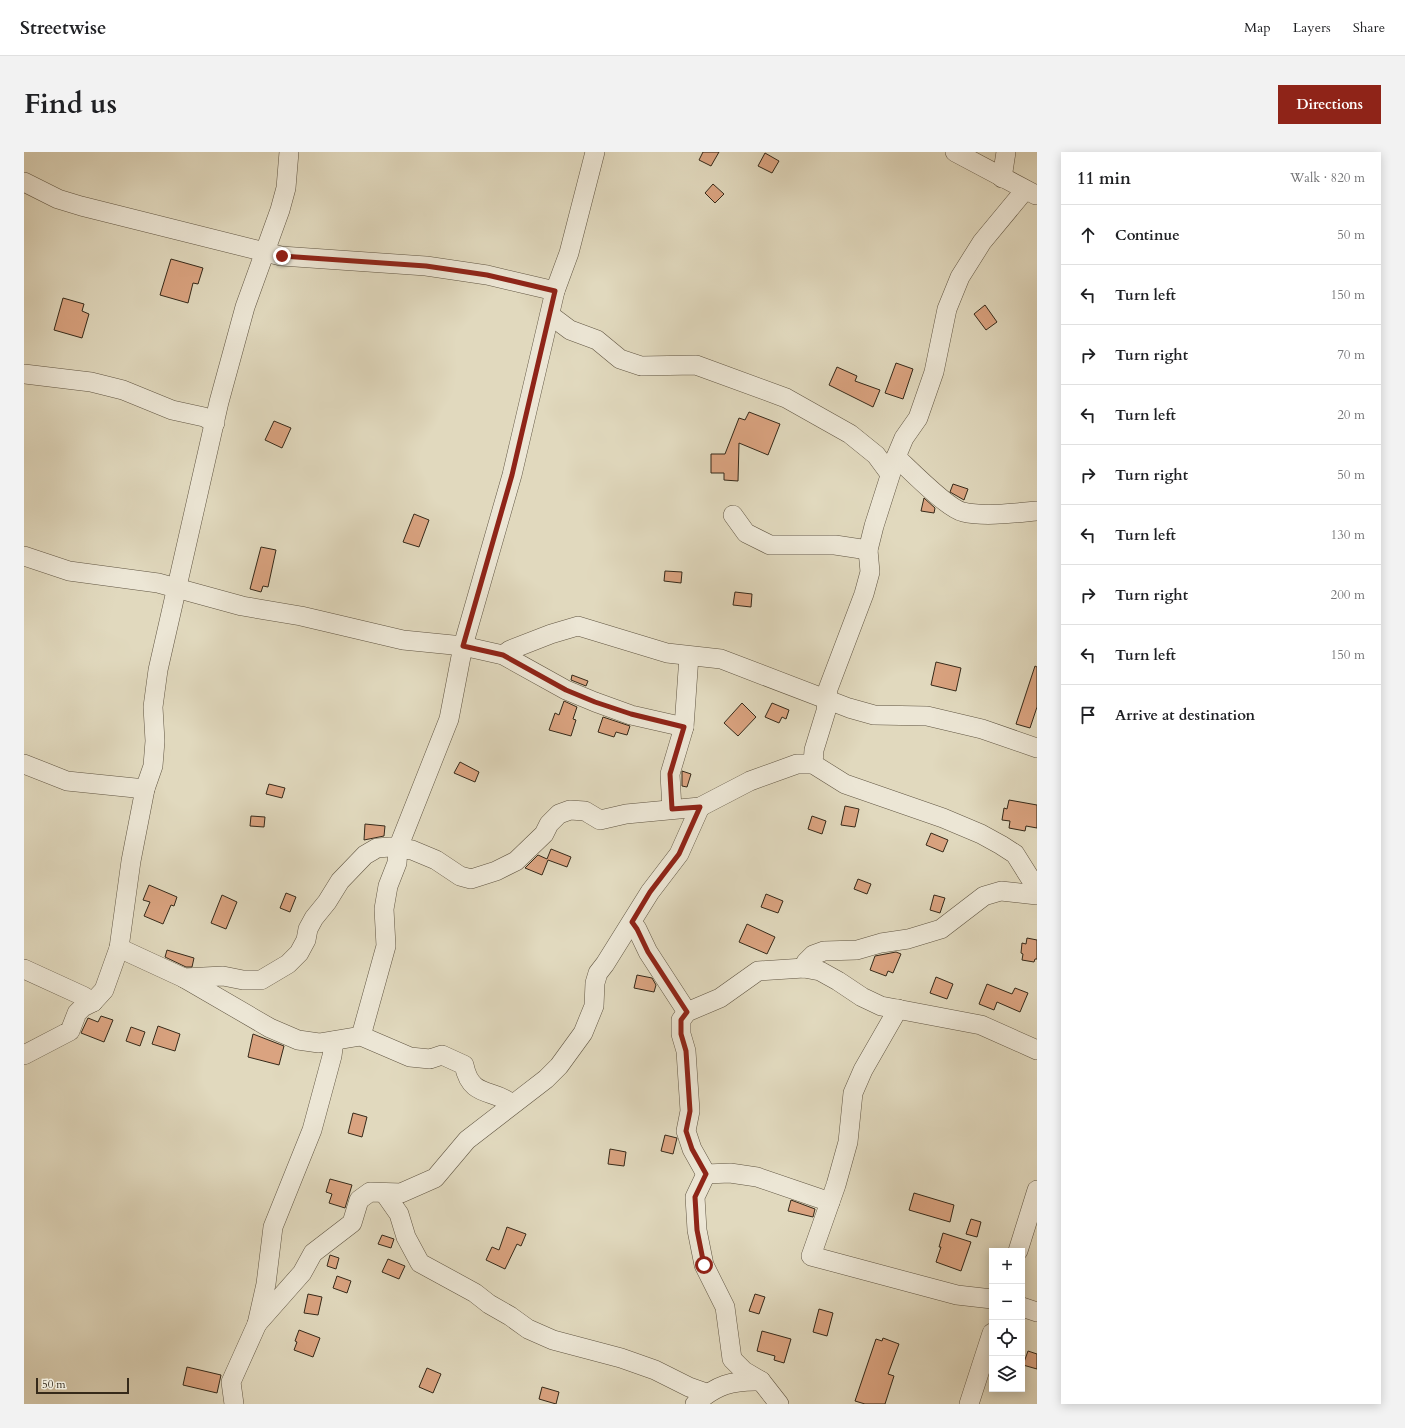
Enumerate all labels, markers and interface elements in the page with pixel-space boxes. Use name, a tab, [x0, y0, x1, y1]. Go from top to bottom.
text: Streetwise	[20, 15, 107, 41]
text: Map	[1244, 18, 1271, 37]
text: Layers	[1293, 18, 1331, 37]
text: Share	[1353, 18, 1385, 37]
text: Find us	[24, 85, 117, 123]
button: Directions	[1278, 85, 1381, 124]
text: 11 min	[1077, 167, 1131, 190]
text: Walk · 820 m	[1290, 169, 1365, 187]
icon: ahead	[1077, 224, 1099, 246]
text: Continue	[1115, 225, 1180, 245]
text: 50 m	[1337, 226, 1365, 244]
route end	[273, 247, 291, 265]
icon: left	[1077, 284, 1099, 306]
text: Turn left	[1115, 285, 1176, 305]
text: 150 m	[1331, 286, 1365, 304]
icon: right	[1077, 344, 1099, 366]
text: Turn right	[1115, 345, 1188, 365]
text: 70 m	[1337, 346, 1365, 364]
icon: left	[1077, 404, 1099, 426]
text: Turn left	[1115, 405, 1176, 425]
text: 20 m	[1337, 406, 1365, 424]
icon: right	[1077, 464, 1099, 486]
text: Turn right	[1115, 465, 1188, 485]
text: 50 m	[1337, 466, 1365, 484]
icon: left	[1077, 524, 1099, 546]
text: Turn left	[1115, 525, 1176, 545]
text: 130 m	[1331, 526, 1365, 544]
icon: right	[1077, 584, 1099, 606]
text: Turn right	[1115, 585, 1188, 605]
text: 200 m	[1331, 586, 1365, 604]
icon: left	[1077, 644, 1099, 666]
text: Turn left	[1115, 645, 1176, 665]
text: 150 m	[1331, 646, 1365, 664]
icon: arrive	[1077, 704, 1099, 726]
text: Arrive at destination	[1115, 705, 1255, 725]
map controls	[989, 1248, 1025, 1392]
button: +	[989, 1248, 1025, 1284]
route start	[695, 1256, 713, 1274]
button: −	[989, 1284, 1025, 1320]
button: locate	[989, 1320, 1025, 1356]
button: layers	[989, 1356, 1025, 1392]
scale bar	[36, 1376, 129, 1395]
text: 50 m	[42, 1377, 66, 1392]

